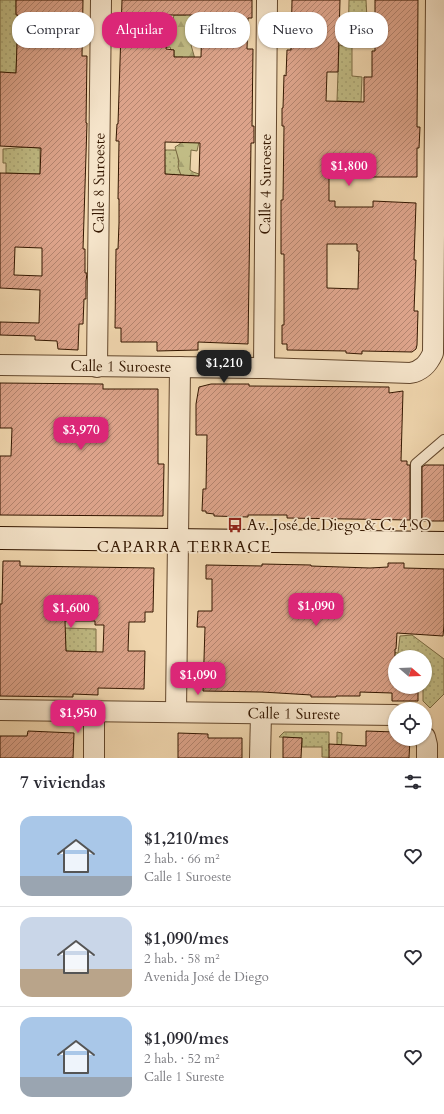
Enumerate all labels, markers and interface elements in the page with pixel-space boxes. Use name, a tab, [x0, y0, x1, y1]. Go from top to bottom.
chip: Comprar	[12, 12, 94, 48]
chip: Alquilar	[102, 12, 177, 48]
chip: Filtros	[185, 12, 250, 48]
chip: Nuevo	[258, 12, 327, 48]
chip: Piso	[335, 12, 388, 48]
street label: Calle 8 Suroeste	[88, 132, 110, 234]
street label: Calle 4 Suroeste	[255, 133, 276, 235]
pin: $1,800	[316, 153, 382, 187]
text: $1,800	[330, 157, 368, 175]
pin: $1,210	[191, 350, 257, 384]
text: $1,210	[205, 354, 243, 372]
street label: Calle 1 Suroeste	[70, 356, 172, 377]
pin: $3,970	[48, 417, 114, 451]
text: $3,970	[62, 421, 100, 439]
place label: Av. José de Diego & C. 4 SO	[247, 515, 431, 535]
bus stop icon: Av. José de Diego & C. 4 SO	[226, 516, 244, 534]
district label: CAPARRA TERRACE	[97, 536, 271, 558]
pin: $1,090	[283, 593, 349, 627]
pin: $1,600	[38, 595, 104, 629]
text: $1,090	[297, 597, 335, 615]
text: $1,600	[52, 599, 90, 617]
north arrow	[388, 650, 432, 694]
map controls	[388, 650, 432, 746]
pin: $1,090	[165, 662, 231, 696]
text: $1,090	[179, 666, 217, 684]
pin: $1,950	[45, 700, 111, 734]
button: locate	[388, 702, 432, 746]
street label: Calle 1 Sureste	[247, 703, 341, 724]
text: $1,950	[59, 704, 97, 722]
text: 7 viviendas	[20, 771, 106, 794]
icon: filters	[402, 771, 424, 793]
text: $1,210/mes	[144, 827, 229, 850]
icon: home	[52, 832, 100, 880]
icon: heart	[402, 845, 424, 867]
text: 2 hab. · 66 m²	[144, 850, 220, 868]
text: Calle 1 Suroeste	[144, 868, 231, 886]
text: $1,090/mes	[144, 927, 229, 950]
icon: home	[52, 933, 100, 981]
icon: heart	[402, 946, 424, 968]
text: 2 hab. · 58 m²	[144, 950, 220, 968]
text: Avenida José de Diego	[144, 968, 269, 986]
text: $1,090/mes	[144, 1027, 229, 1050]
icon: home	[52, 1033, 100, 1081]
icon: heart	[402, 1046, 424, 1068]
text: 2 hab. · 52 m²	[144, 1050, 220, 1068]
text: Calle 1 Sureste	[144, 1068, 224, 1086]

